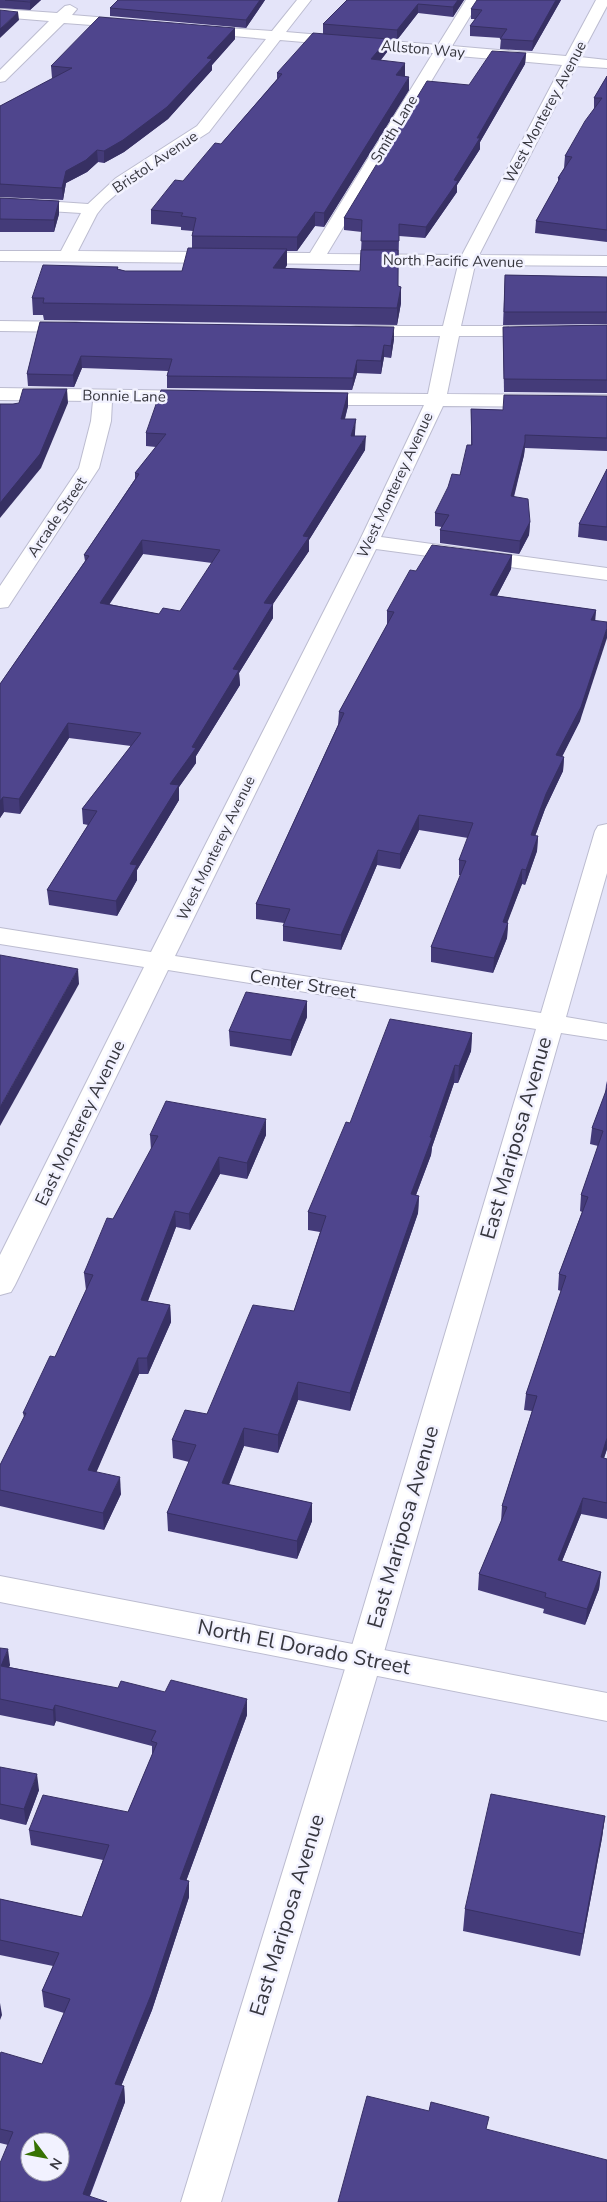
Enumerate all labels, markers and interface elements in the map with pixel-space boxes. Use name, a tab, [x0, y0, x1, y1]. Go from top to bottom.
street label: Allston Way	[380, 35, 466, 63]
street label: West Monterey Avenue	[499, 37, 591, 187]
street label: Smith Lane	[366, 91, 422, 167]
street label: Bristol Avenue	[108, 126, 202, 198]
street label: North Pacific Avenue	[383, 250, 523, 272]
street label: Bonnie Lane	[82, 385, 166, 407]
street label: West Monterey Avenue	[352, 409, 438, 561]
street label: Arcade Street	[23, 472, 92, 561]
street label: West Monterey Avenue	[172, 772, 260, 924]
street label: Center Street	[248, 964, 359, 1004]
street label: East Mariposa Avenue	[474, 1033, 558, 1243]
street label: East Monterey Avenue	[29, 1036, 131, 1210]
street label: East Mariposa Avenue	[361, 1422, 445, 1632]
street label: North El Dorado Street	[195, 1613, 413, 1681]
street label: East Mariposa Avenue	[243, 1811, 331, 2019]
north arrow	[20, 2132, 70, 2182]
text: N	[45, 2154, 66, 2173]

